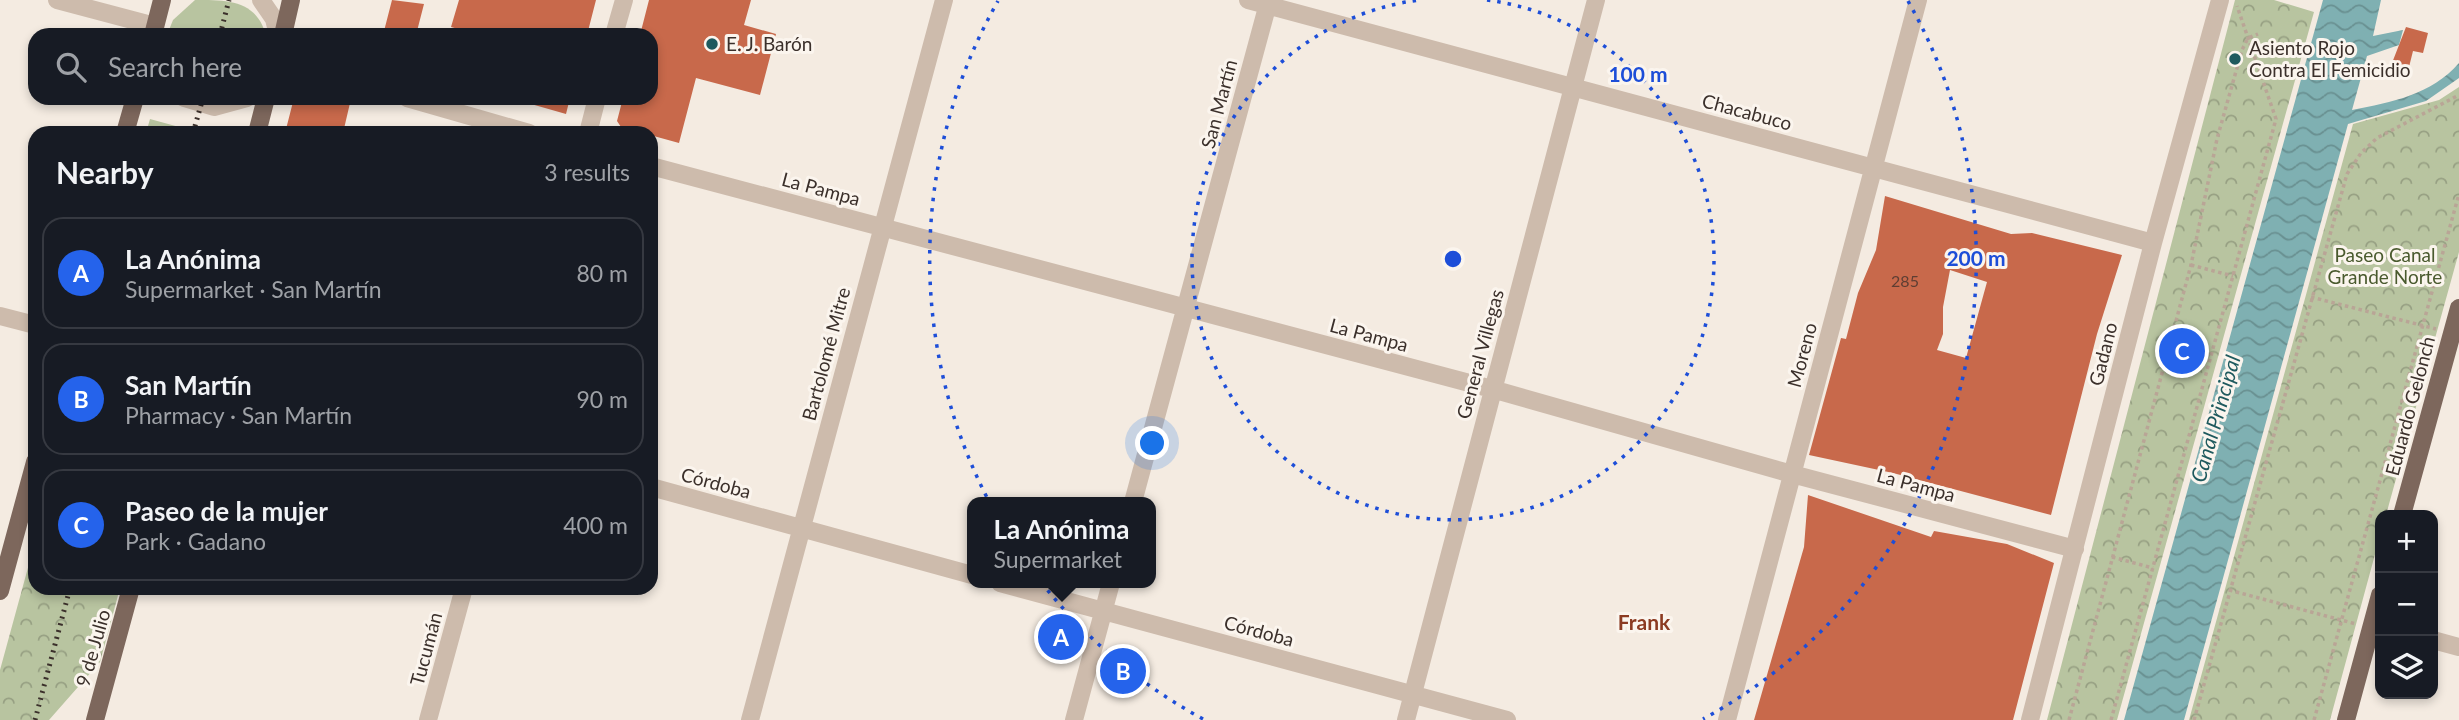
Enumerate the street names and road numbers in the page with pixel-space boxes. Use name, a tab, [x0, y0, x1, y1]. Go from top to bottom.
street label: San Martín	[1196, 57, 1241, 151]
street label: Chacabuco	[1700, 88, 1795, 135]
street label: La Pampa	[779, 167, 863, 210]
street label: Bartolomé Mitre	[797, 285, 854, 423]
street label: General Villegas	[1451, 287, 1508, 421]
street label: La Pampa	[1327, 313, 1411, 356]
street label: Moreno	[1782, 320, 1821, 390]
street label: Gadano	[2084, 320, 2122, 388]
street label: Eduardo Gelonch	[2380, 334, 2439, 478]
street label: Córdoba	[679, 462, 754, 503]
street label: La Pampa	[1874, 463, 1958, 506]
street label: 9 de Julio	[71, 607, 114, 689]
street label: Tucumán	[405, 610, 446, 688]
street label: Córdoba	[1222, 610, 1297, 651]

